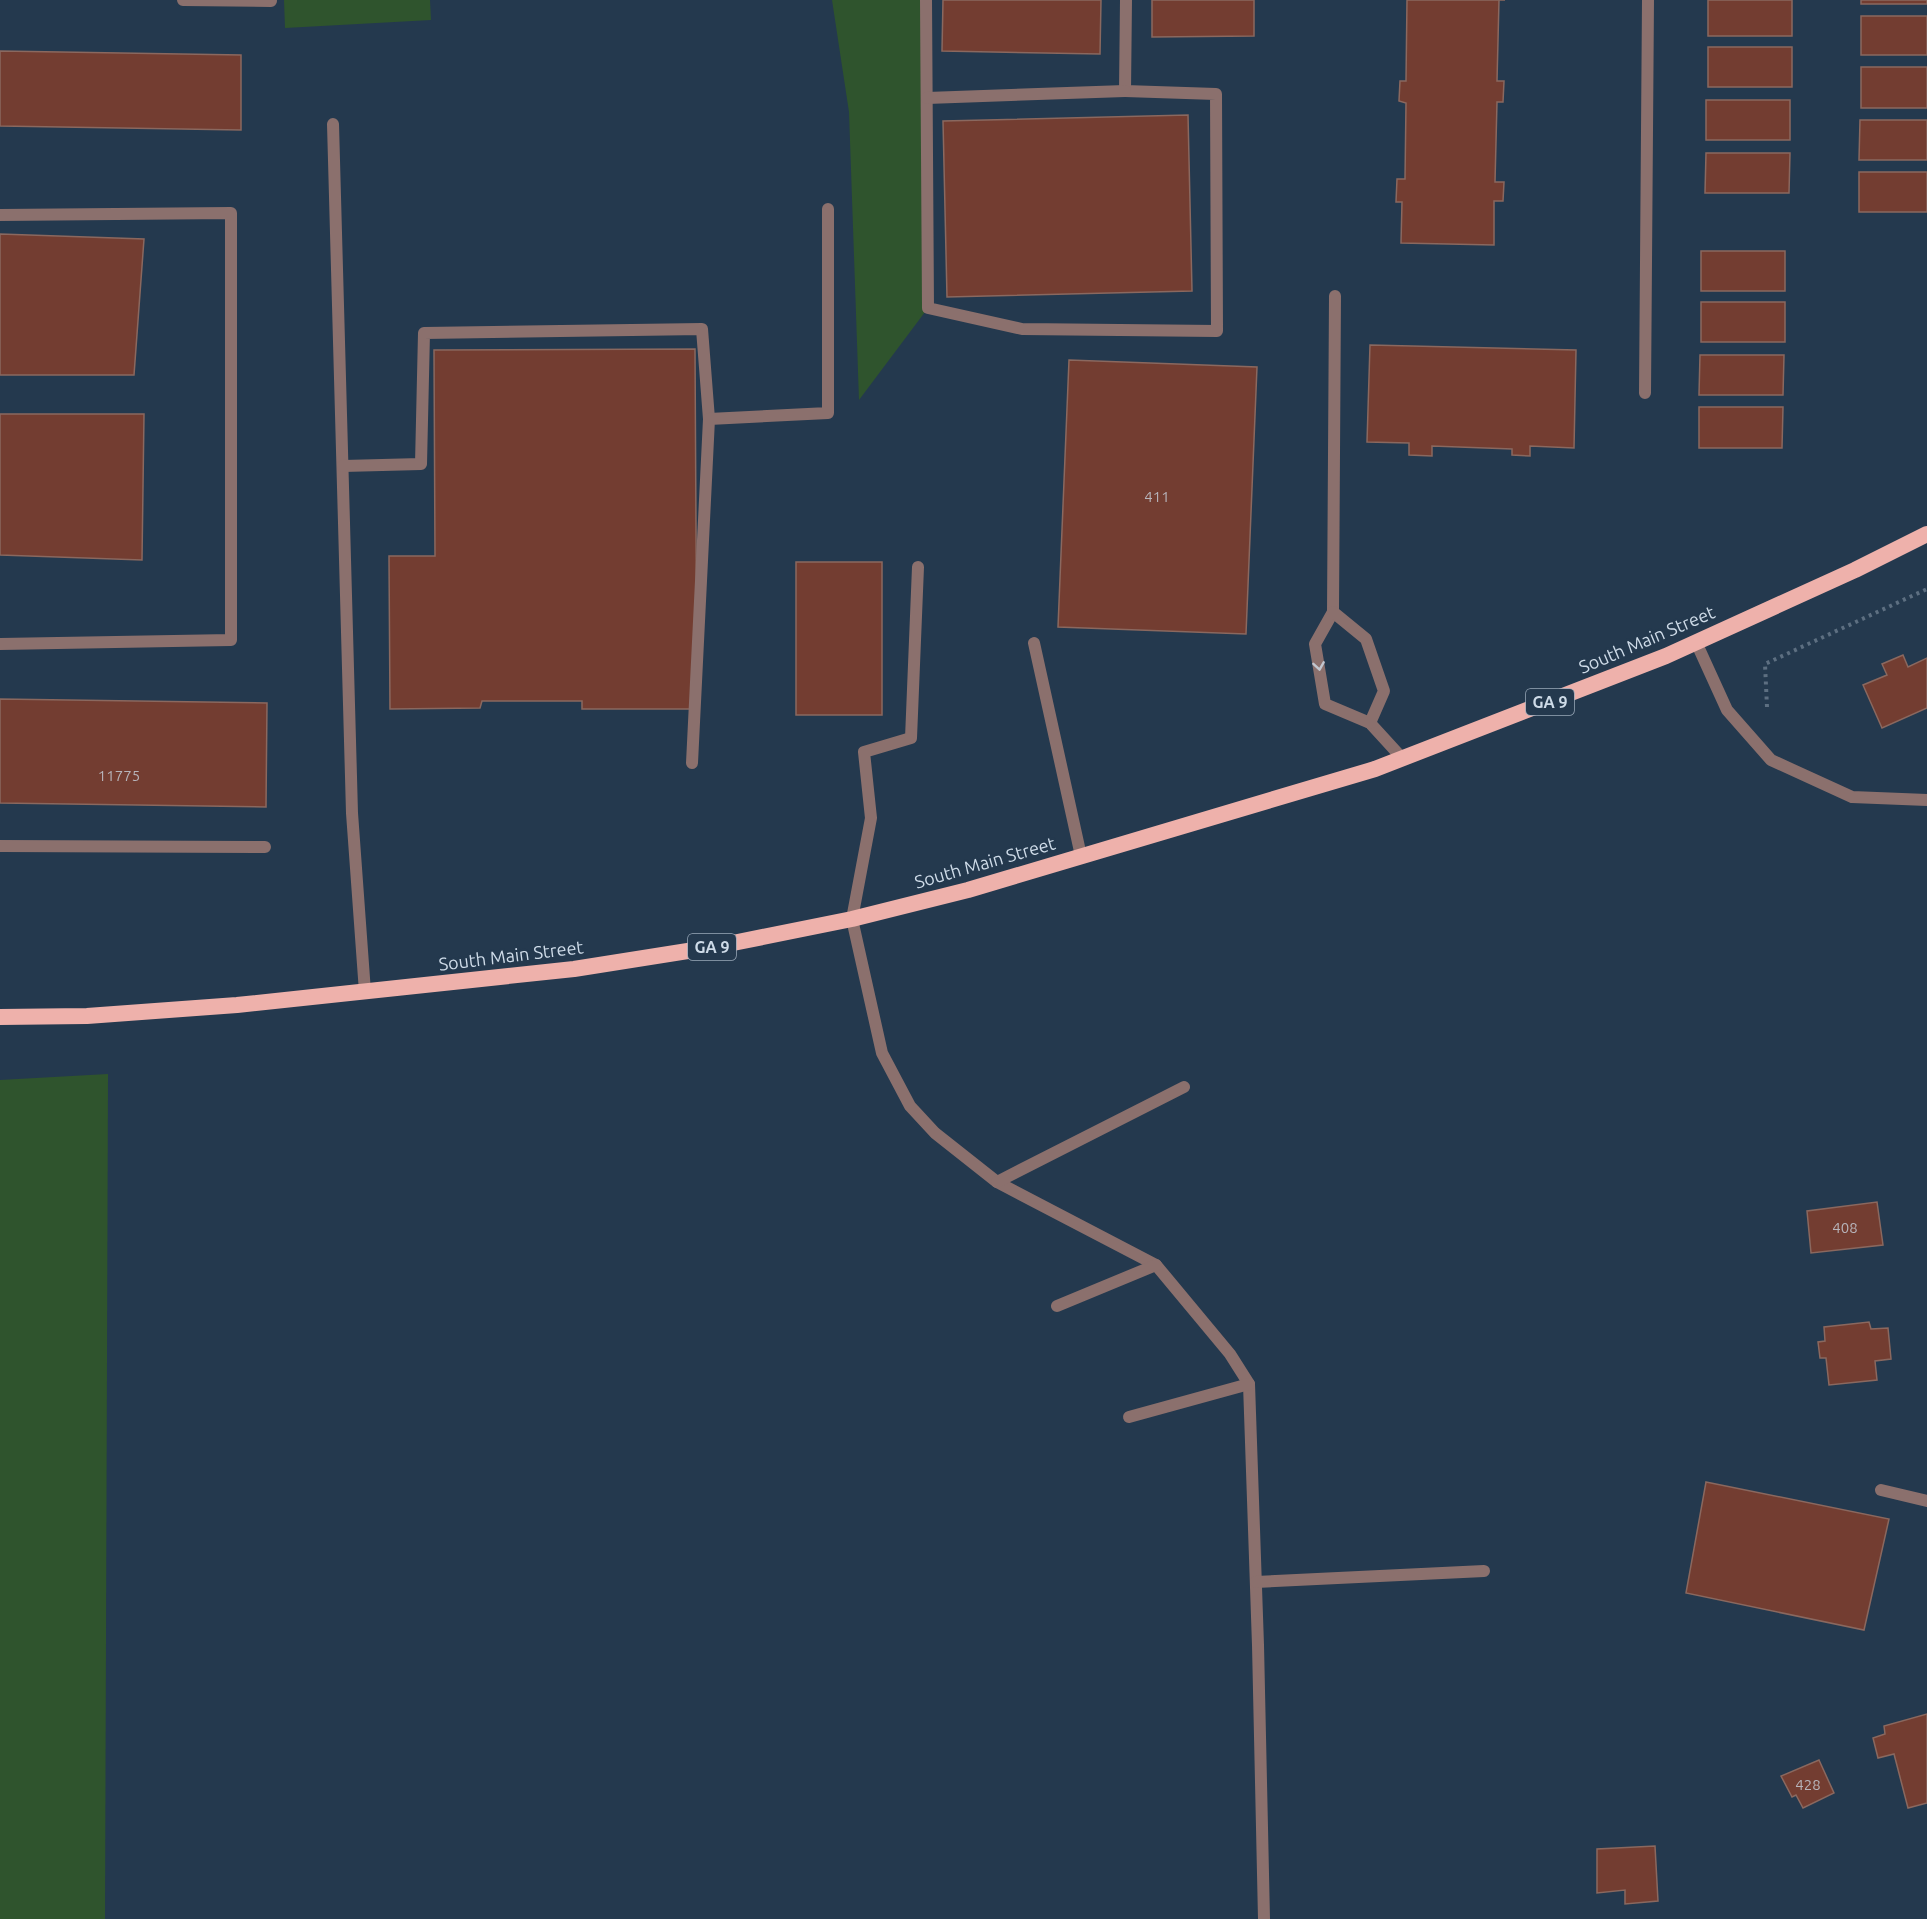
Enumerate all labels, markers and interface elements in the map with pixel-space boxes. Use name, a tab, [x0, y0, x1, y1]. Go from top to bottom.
house number: 411	[1144, 488, 1170, 505]
street label: South Main Street	[1576, 601, 1718, 677]
one-way arrow	[1312, 661, 1324, 670]
road number: GA 9	[1526, 689, 1574, 715]
house number: 11775	[98, 767, 140, 784]
street label: South Main Street	[912, 832, 1057, 892]
road number: GA 9	[688, 934, 736, 960]
street label: South Main Street	[437, 936, 584, 974]
house number: 408	[1832, 1219, 1858, 1236]
house number: 428	[1795, 1776, 1821, 1793]

